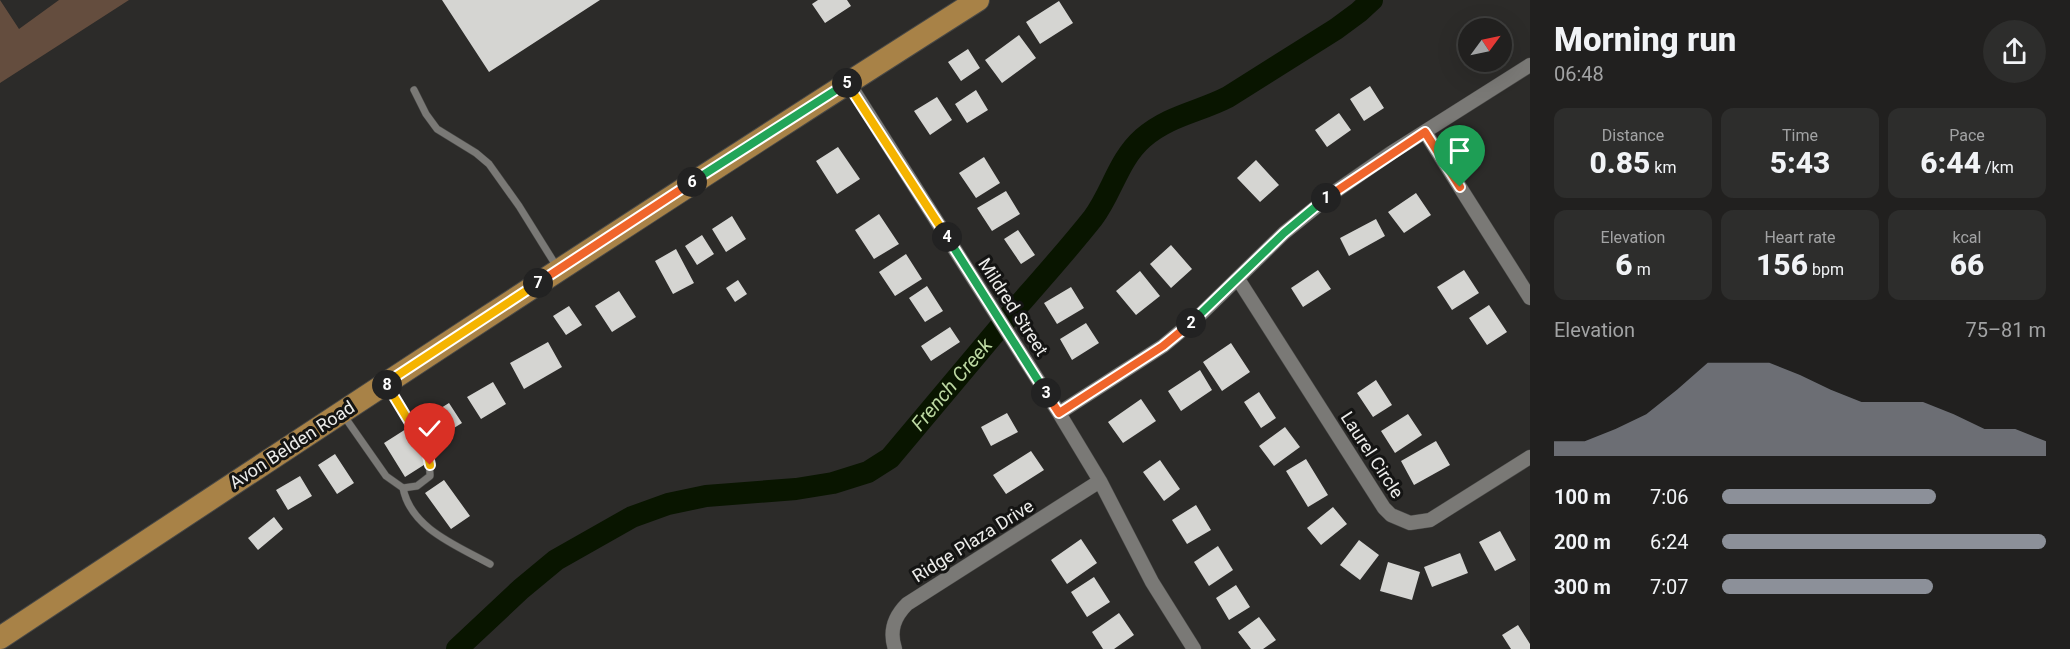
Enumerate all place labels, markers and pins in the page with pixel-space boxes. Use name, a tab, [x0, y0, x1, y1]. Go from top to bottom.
pin: 5	[832, 68, 862, 98]
pin	[1434, 125, 1485, 187]
pin: 6	[677, 167, 707, 197]
pin: 1	[1311, 183, 1341, 213]
pin: 4	[932, 222, 962, 252]
pin: 7	[523, 268, 553, 298]
pin: 2	[1176, 308, 1206, 338]
pin: 8	[372, 370, 402, 400]
pin: 3	[1031, 378, 1061, 408]
pin	[404, 403, 455, 465]

